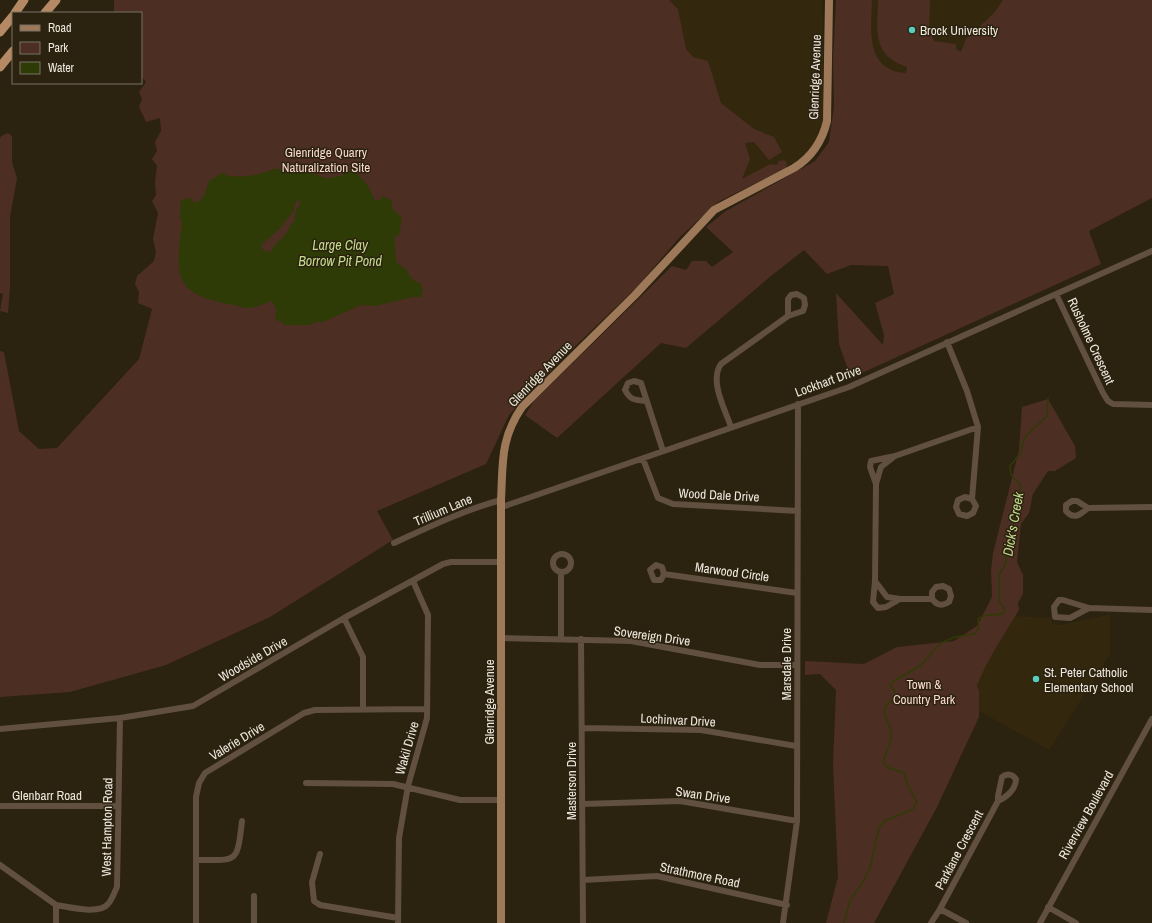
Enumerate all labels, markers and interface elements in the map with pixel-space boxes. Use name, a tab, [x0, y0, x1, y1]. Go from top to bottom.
legend	[12, 12, 142, 84]
text: Road	[48, 20, 72, 36]
place label: Brock University	[920, 22, 999, 39]
marker: Brock University	[907, 25, 917, 35]
street label: Glenridge Avenue	[805, 34, 825, 120]
text: Park	[48, 40, 68, 56]
text: Water	[48, 60, 75, 76]
park label: Glenridge Quarry Naturalization Site	[282, 144, 370, 176]
water label: Large Clay Borrow Pit Pond	[298, 236, 382, 270]
street label: Rusholme Crescent	[1064, 295, 1118, 387]
street label: Glenridge Avenue	[504, 337, 576, 411]
street label: Lockhart Drive	[793, 361, 864, 401]
street label: Wood Dale Drive	[678, 484, 760, 506]
water label: Dick's Creek	[999, 489, 1028, 557]
street label: Trillium Lane	[411, 490, 475, 530]
street label: Marwood Circle	[694, 558, 770, 586]
street label: Sovereign Drive	[613, 622, 691, 650]
street label: Marsdale Drive	[778, 628, 795, 700]
street label: Woodside Drive	[216, 633, 290, 685]
street label: Glenridge Avenue	[481, 659, 498, 745]
place label: St. Peter Catholic Elementary School	[1044, 664, 1133, 696]
marker: St. Peter Catholic Elementary School	[1031, 674, 1041, 684]
park label: Town & Country Park	[893, 676, 956, 708]
street label: Lochinvar Drive	[640, 710, 716, 730]
street label: Valerie Drive	[206, 718, 268, 764]
street label: Wakil Drive	[391, 719, 423, 777]
street label: Masterson Drive	[563, 742, 580, 820]
street label: Riverview Boulevard	[1055, 768, 1117, 862]
street label: West Hampton Road	[98, 777, 116, 877]
street label: Swan Drive	[675, 783, 732, 807]
street label: Glenbarr Road	[12, 787, 82, 804]
street label: Parklane Crescent	[931, 807, 987, 893]
street label: Strathmore Road	[659, 858, 742, 892]

